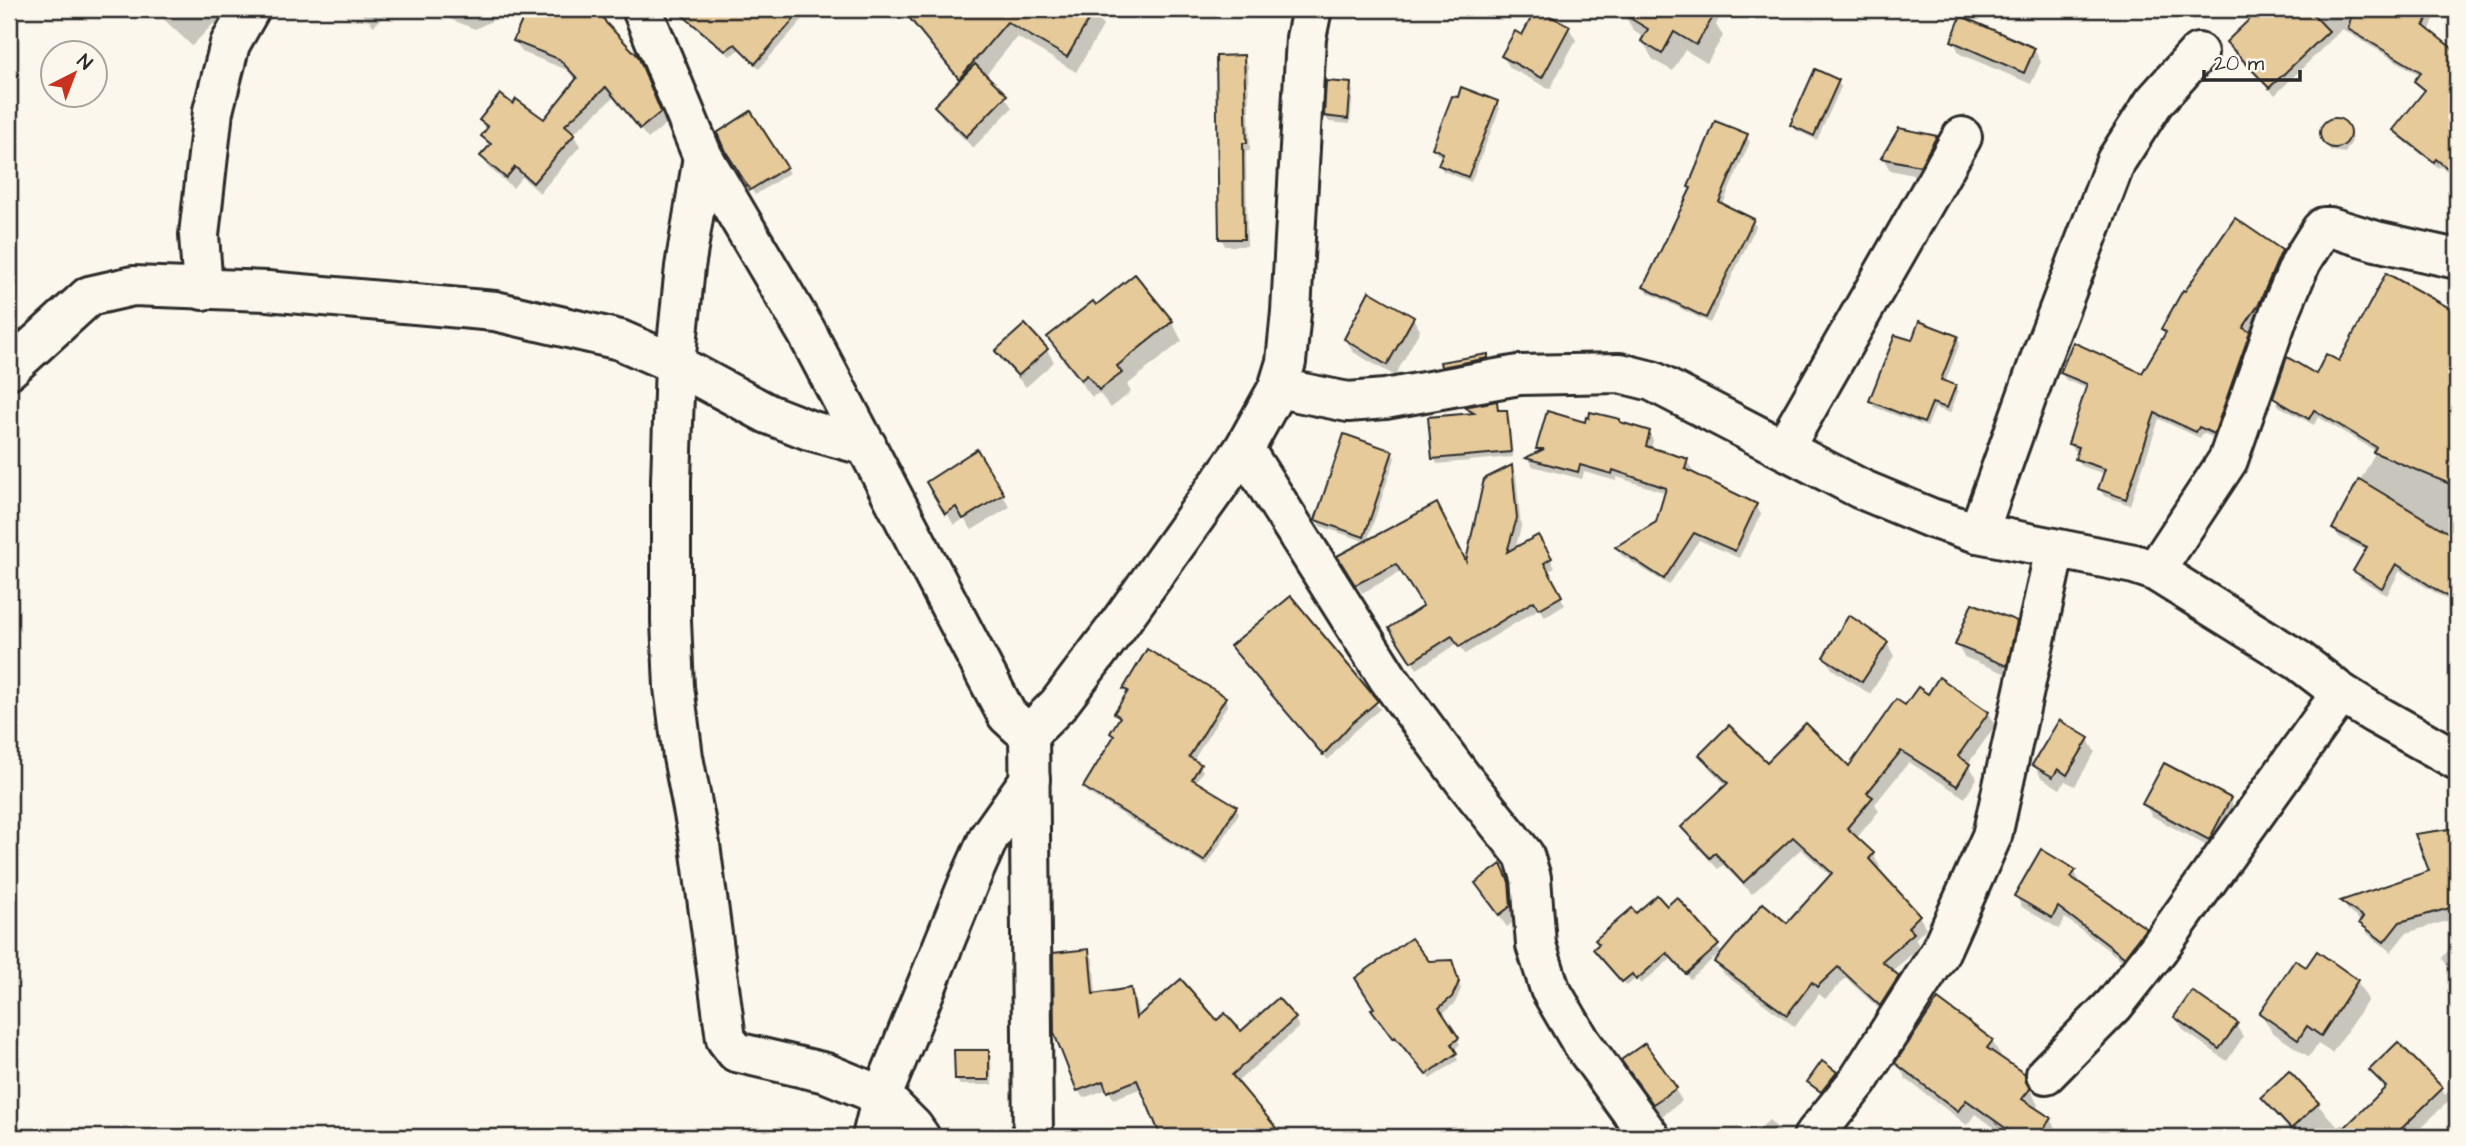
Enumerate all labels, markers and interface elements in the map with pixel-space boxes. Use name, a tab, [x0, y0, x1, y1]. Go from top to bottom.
north arrow	[38, 38, 108, 108]
scale bar	[2204, 38, 2300, 82]
text: N	[71, 48, 98, 77]
text: 20 m	[2214, 49, 2265, 78]

